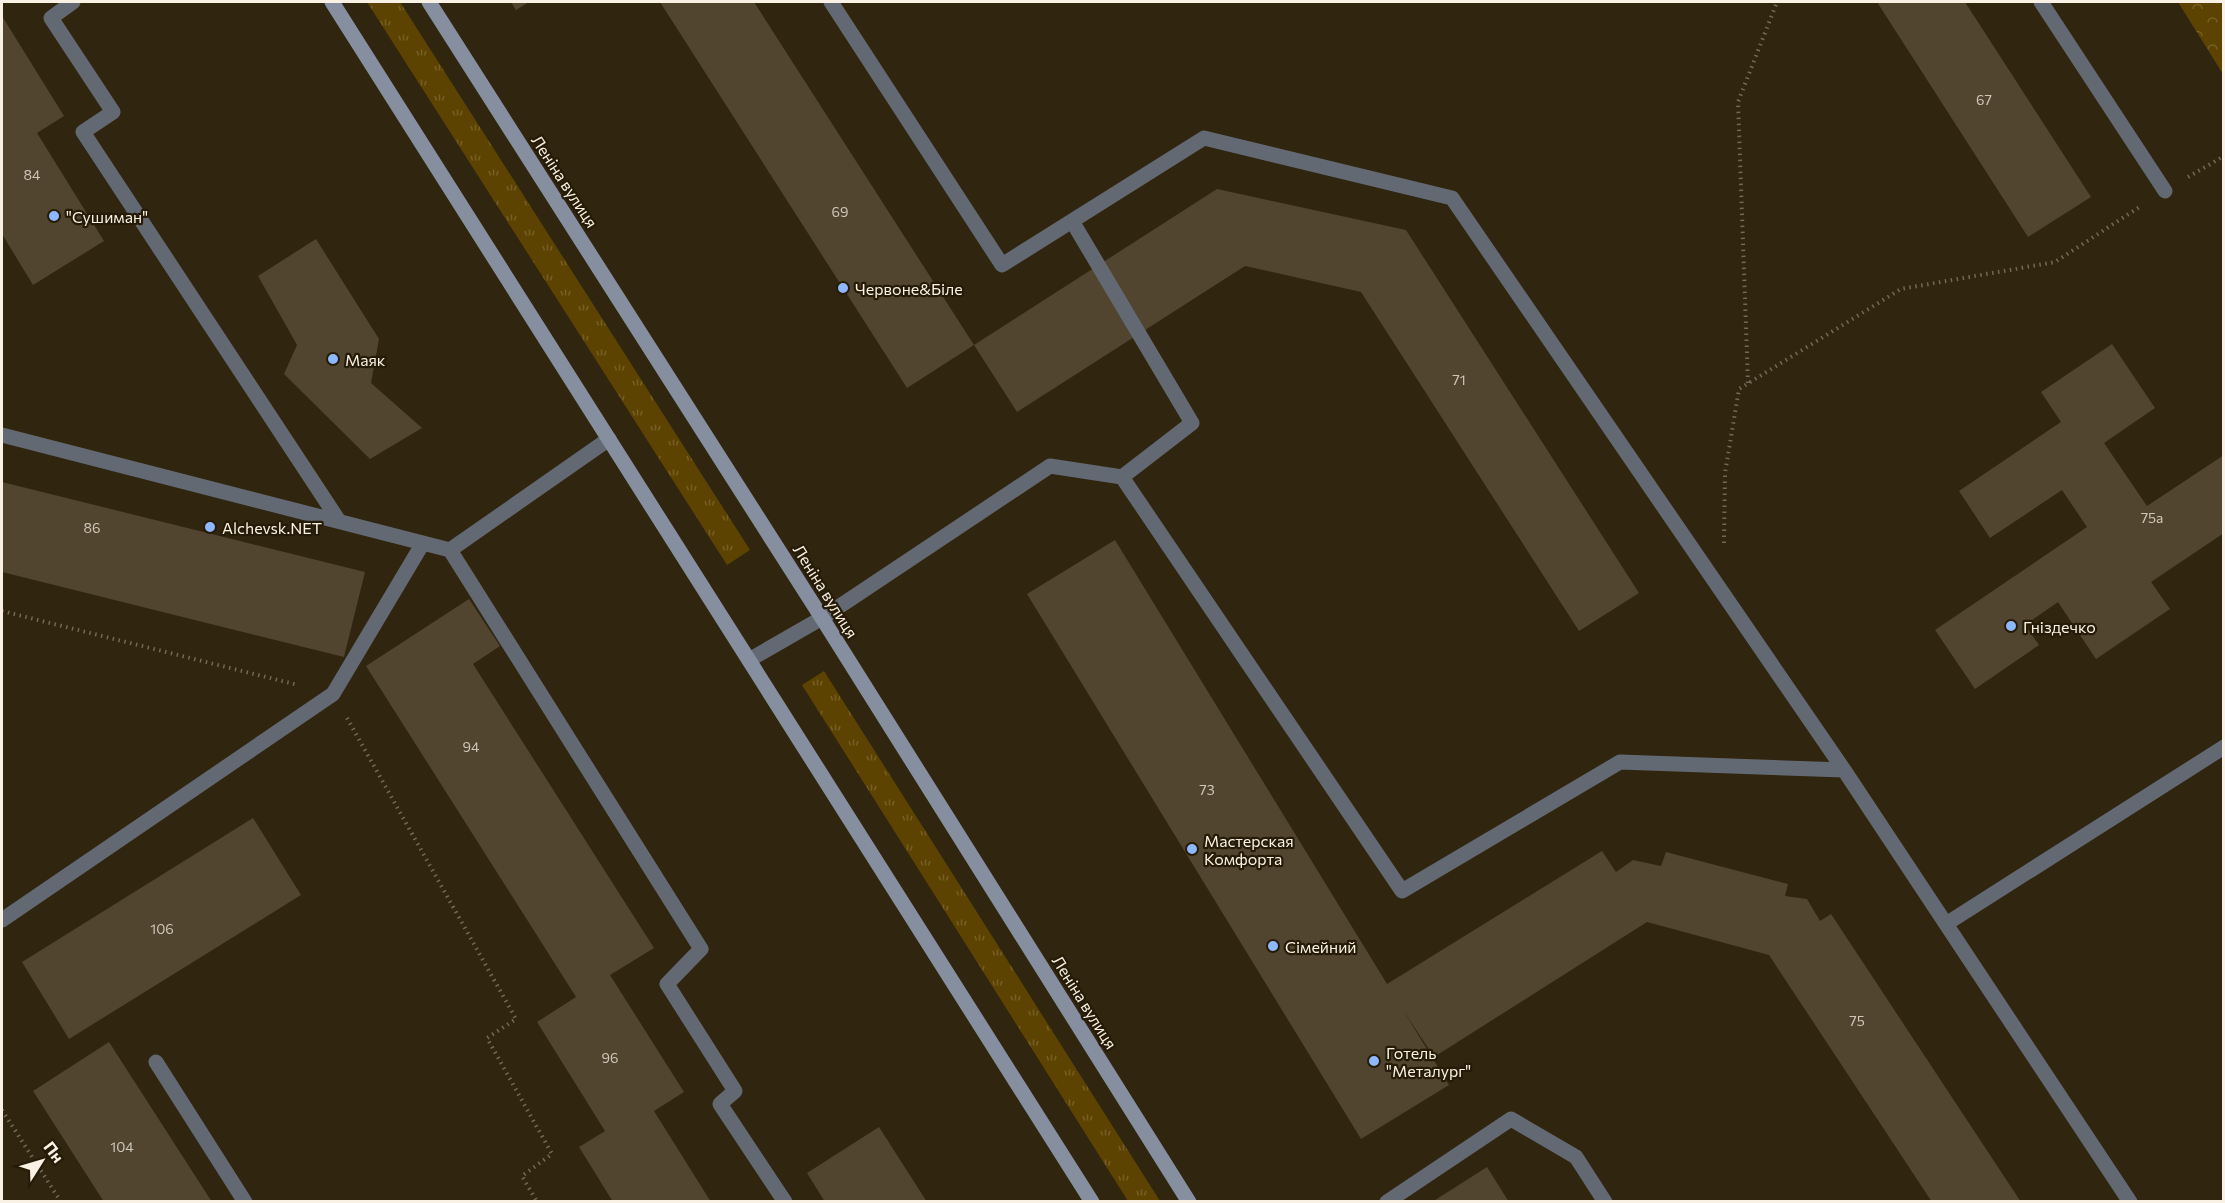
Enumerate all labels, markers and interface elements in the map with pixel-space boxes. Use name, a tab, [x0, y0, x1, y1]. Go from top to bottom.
house number: 67	[1976, 91, 1992, 108]
street label: Леніна вулиця	[528, 131, 602, 231]
house number: 84	[24, 166, 41, 183]
house number: 69	[832, 203, 848, 220]
place label: "Сушиман"	[66, 207, 148, 226]
marker: "Сушиман"	[47, 209, 61, 223]
place label: Червоне&Біле	[855, 279, 963, 298]
marker: Червоне&Біле	[836, 281, 850, 295]
place label: Маяк	[345, 350, 386, 369]
marker: Маяк	[326, 352, 340, 366]
house number: 71	[1452, 371, 1466, 388]
house number: 75а	[2141, 509, 2163, 526]
place label: Alchevsk.NET	[222, 518, 322, 537]
house number: 86	[84, 519, 101, 536]
marker: Alchevsk.NET	[203, 520, 217, 534]
street label: Леніна вулиця	[790, 541, 862, 641]
place label: Гніздечко	[2023, 617, 2096, 636]
marker: Гніздечко	[2004, 619, 2018, 633]
house number: 94	[463, 738, 480, 755]
house number: 73	[1199, 781, 1215, 798]
place label: Мастерская Комфорта	[1204, 831, 1294, 868]
marker: Мастерская Комфорта	[1185, 842, 1199, 856]
house number: 106	[150, 920, 174, 937]
place label: Сімейний	[1285, 937, 1357, 956]
marker: Сімейний	[1266, 939, 1280, 953]
street label: Леніна вулиця	[1049, 952, 1121, 1052]
house number: 75	[1849, 1012, 1865, 1029]
place label: Готель "Металург"	[1386, 1043, 1471, 1080]
house number: 96	[602, 1049, 619, 1066]
marker: Готель "Металург"	[1367, 1054, 1381, 1068]
north arrow	[12, 1131, 72, 1191]
text: Пн	[40, 1137, 68, 1166]
house number: 104	[110, 1138, 134, 1155]

